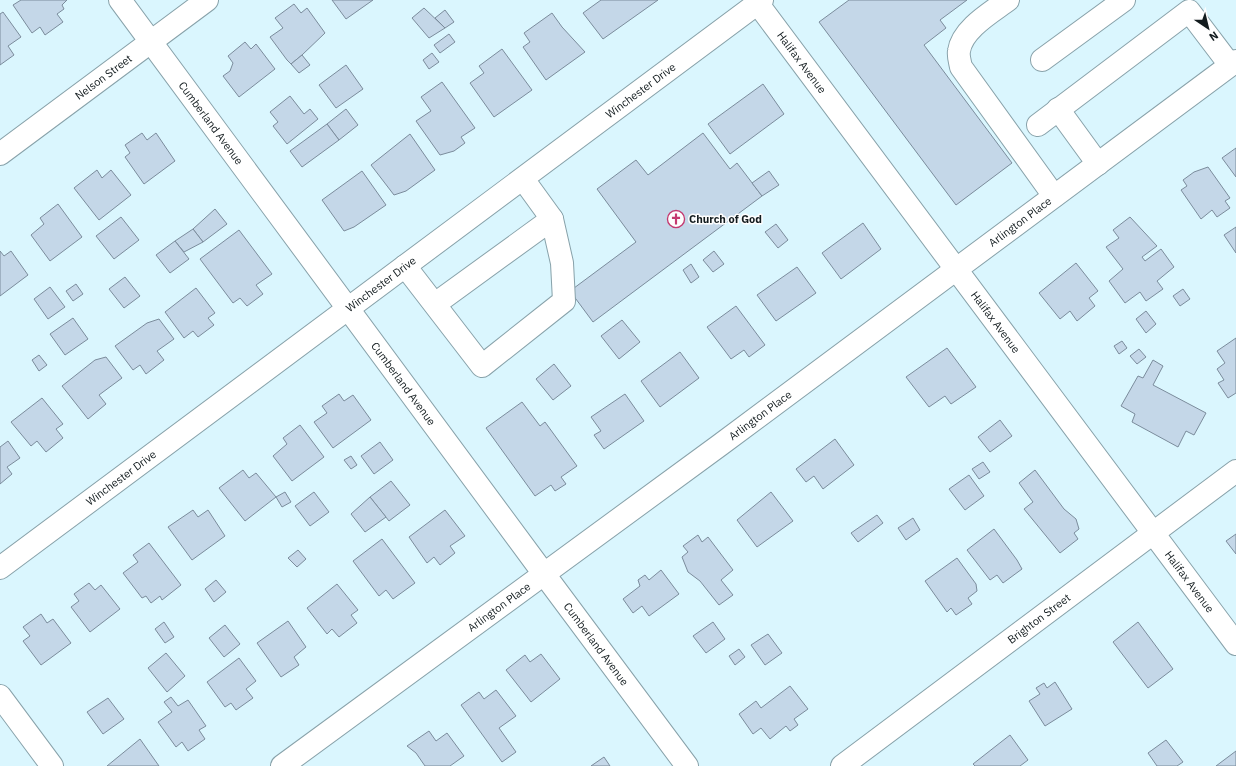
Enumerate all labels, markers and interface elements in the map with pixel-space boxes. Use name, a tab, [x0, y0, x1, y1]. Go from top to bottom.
north arrow	[1188, 8, 1228, 48]
text: N	[1206, 28, 1221, 44]
street label: Halifax Avenue	[774, 29, 829, 96]
street label: Nelson Street	[72, 51, 135, 103]
street label: Winchester Drive	[603, 60, 678, 121]
street label: Cumberland Avenue	[176, 79, 246, 167]
street label: Arlington Place	[986, 194, 1054, 250]
church icon: Church of God	[666, 209, 686, 229]
place label: Church of God	[689, 212, 762, 226]
street label: Winchester Drive	[343, 253, 419, 315]
street label: Halifax Avenue	[968, 288, 1023, 356]
street label: Cumberland Avenue	[368, 339, 439, 428]
street label: Arlington Place	[726, 387, 794, 443]
street label: Winchester Drive	[83, 447, 159, 508]
street label: Halifax Avenue	[1162, 548, 1217, 615]
street label: Arlington Place	[465, 579, 533, 635]
street label: Brighton Street	[1005, 590, 1073, 647]
street label: Cumberland Avenue	[561, 600, 632, 688]

